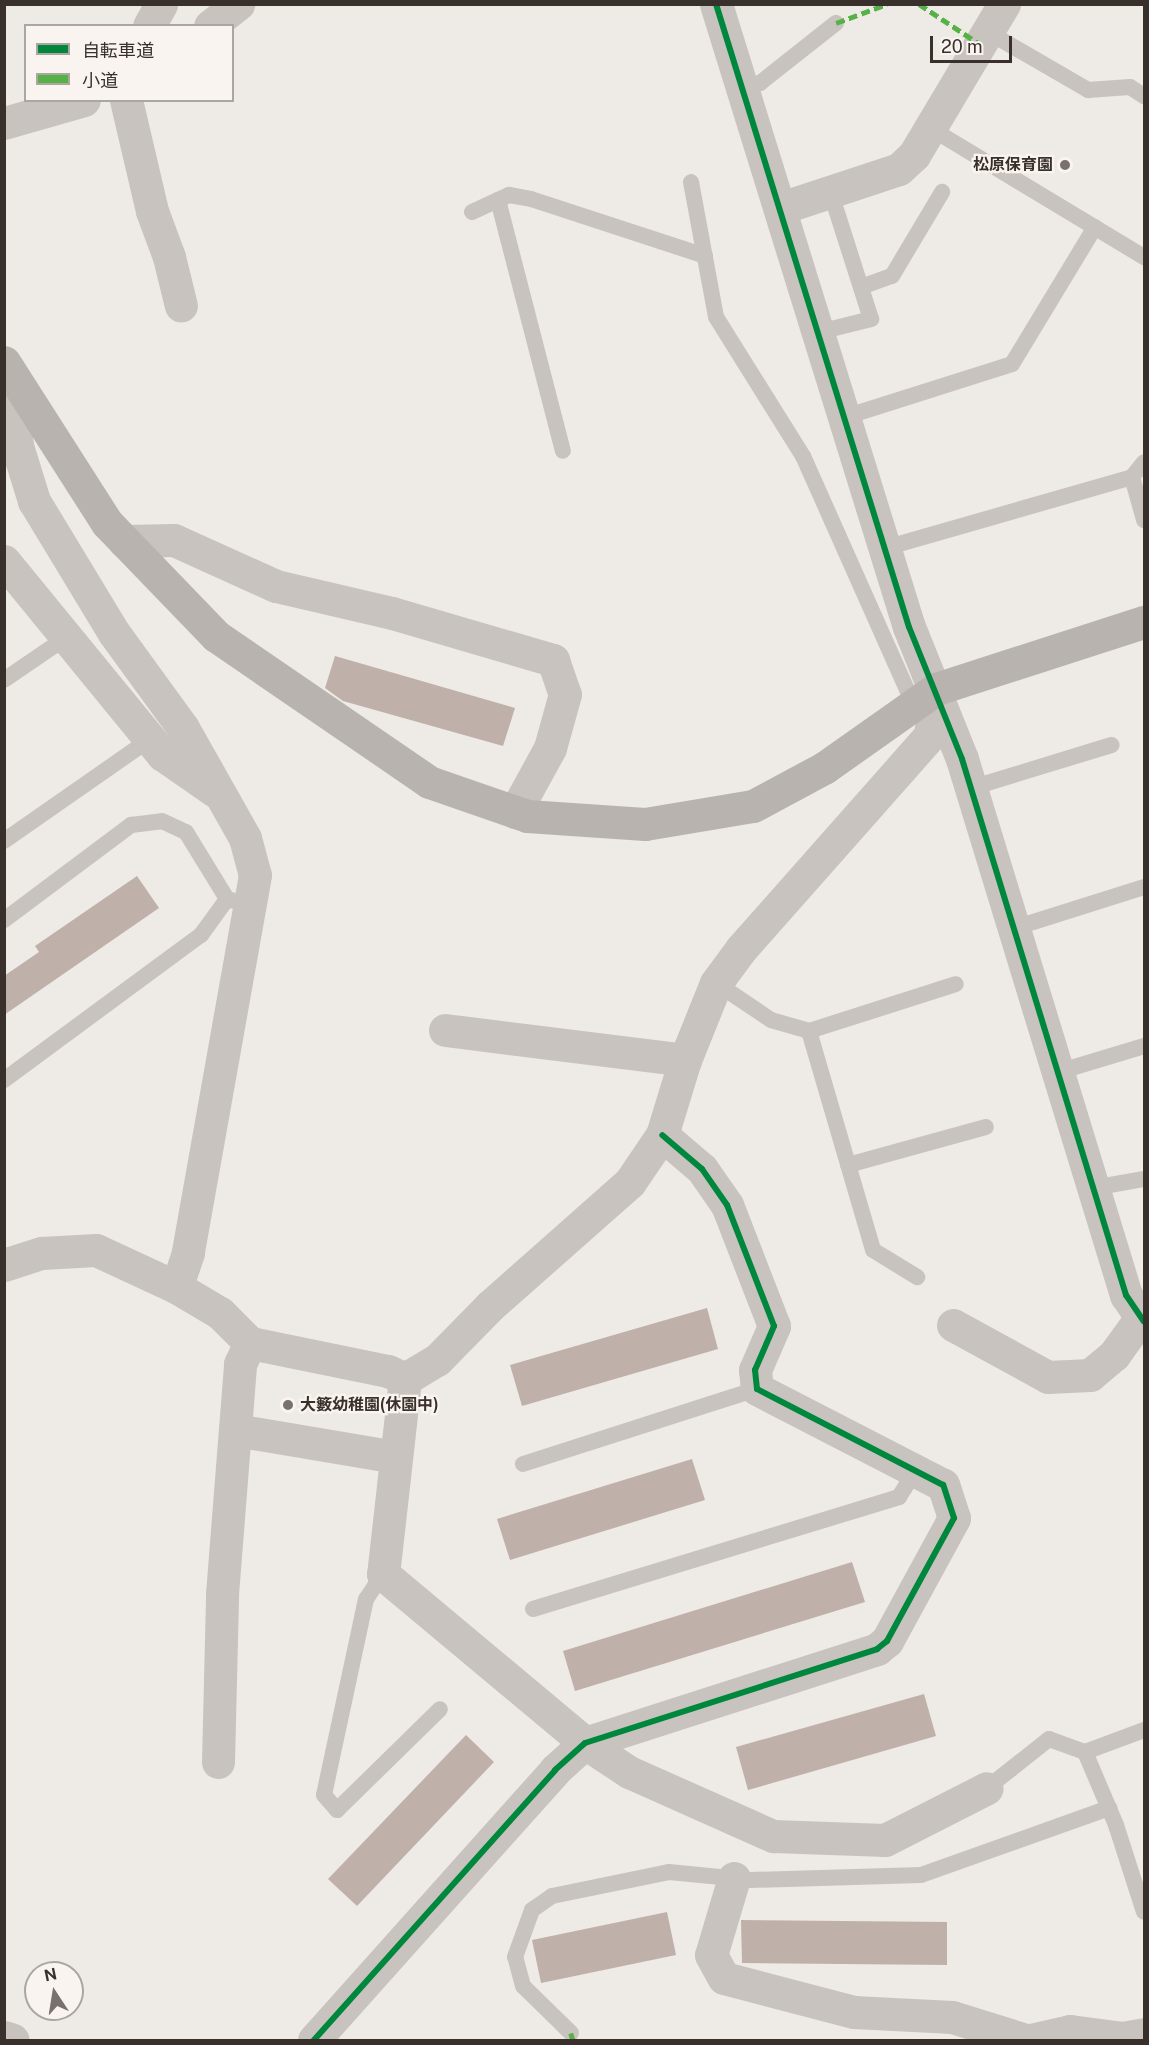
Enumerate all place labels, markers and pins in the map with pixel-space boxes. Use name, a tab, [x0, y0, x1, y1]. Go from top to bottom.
place label: 松原保育園	[973, 155, 1053, 175]
marker: 松原保育園	[1058, 158, 1072, 172]
place label: 大籔幼稚園(休園中)	[300, 1395, 439, 1415]
marker: 大籔幼稚園(休園中)	[281, 1398, 295, 1412]

